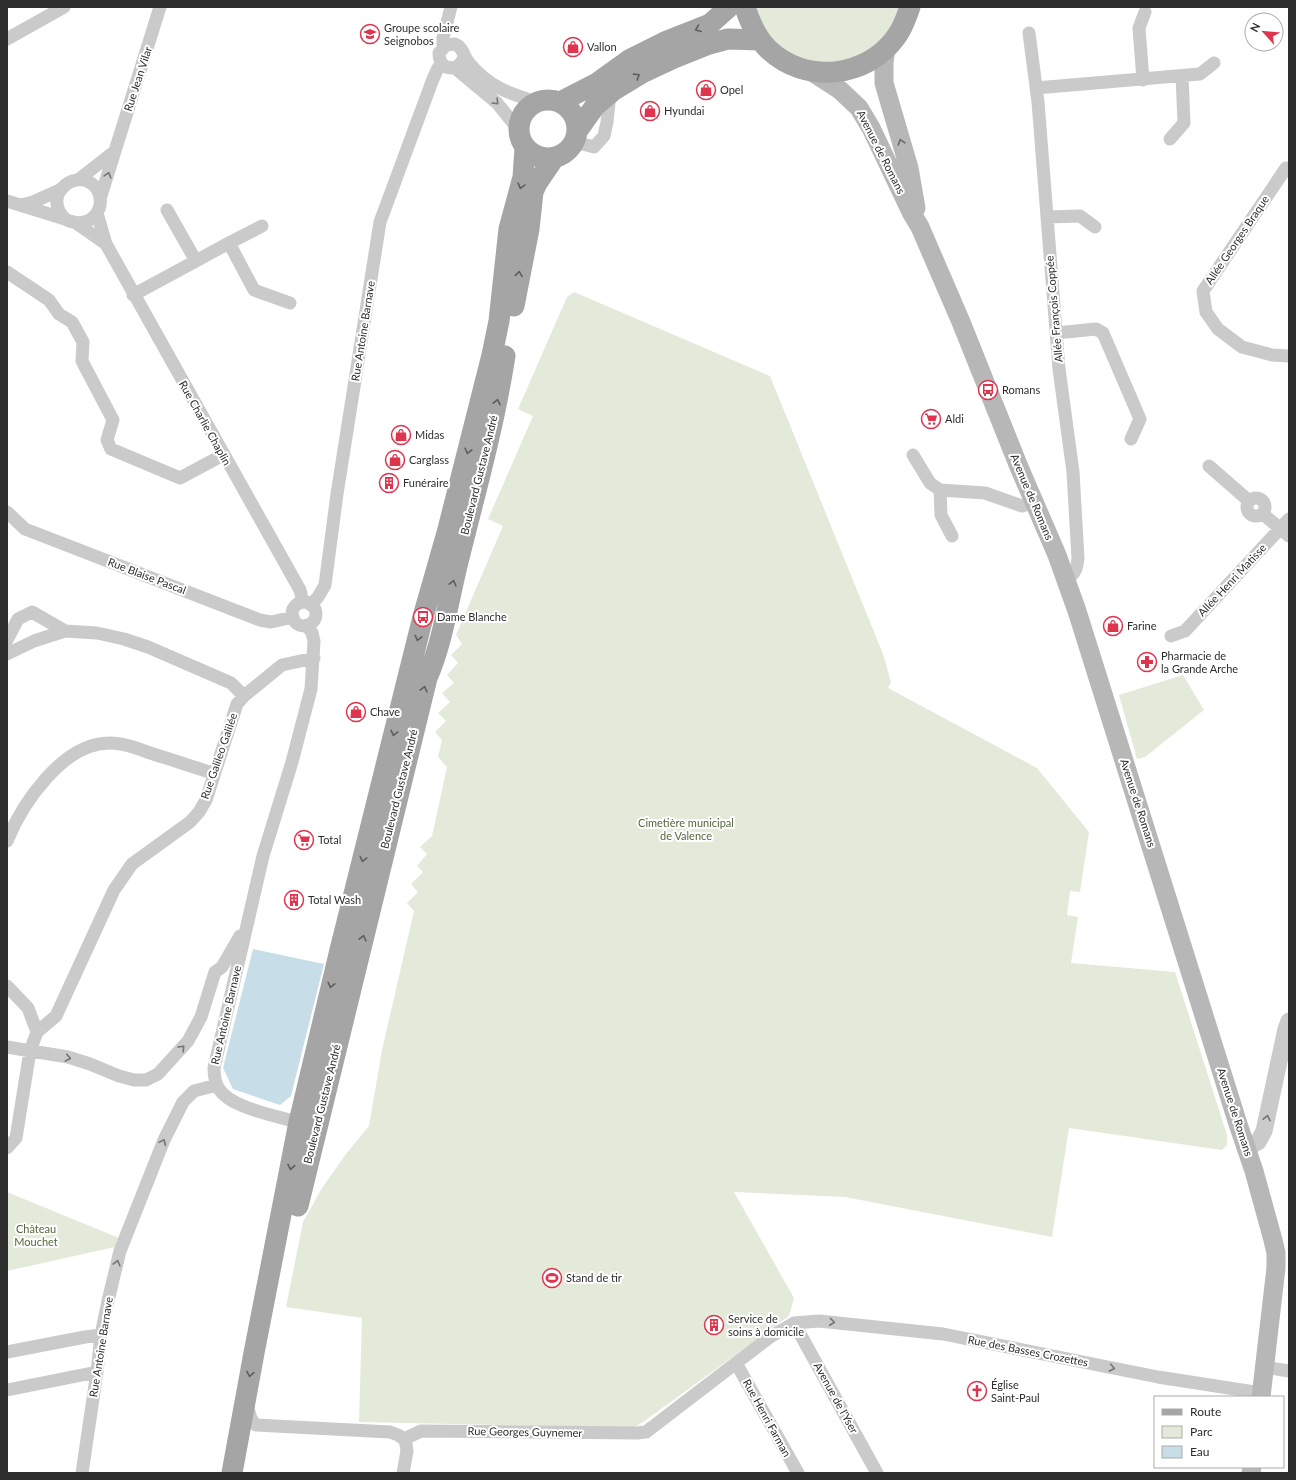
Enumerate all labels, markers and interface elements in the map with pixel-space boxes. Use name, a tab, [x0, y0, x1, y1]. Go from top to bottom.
north arrow	[1244, 12, 1284, 52]
place label: Groupe scolaire Seignobos	[384, 21, 460, 47]
text: N	[1247, 21, 1262, 34]
school or university icon: Groupe scolaire Seignobos	[359, 23, 381, 45]
one-way arrow	[694, 25, 701, 33]
shop icon: Vallon	[562, 36, 584, 58]
place label: Vallon	[587, 40, 617, 53]
street label: Rue Jean Vilar	[121, 45, 154, 113]
one-way arrow	[633, 73, 640, 81]
shop icon: Opel	[695, 79, 717, 101]
place label: Opel	[720, 83, 743, 96]
one-way arrow	[491, 97, 498, 105]
shop icon: Hyundai	[639, 100, 661, 122]
place label: Hyundai	[664, 104, 705, 117]
street label: Avenue de Romans	[855, 108, 908, 196]
one-way arrow	[897, 139, 906, 146]
one-way arrow	[104, 172, 112, 178]
one-way arrow	[517, 183, 526, 190]
street label: Allée Georges Braque	[1202, 193, 1271, 287]
street label: Allée François Coppée	[1042, 255, 1065, 363]
one-way arrow	[514, 271, 523, 277]
street label: Rue Antoine Barnave	[348, 280, 377, 382]
street label: Rue Charlie Chaplin	[177, 378, 234, 467]
bus stop icon: Romans	[977, 379, 999, 401]
place label: Romans	[1002, 383, 1040, 396]
one-way arrow	[492, 399, 500, 405]
supermarket icon: Aldi	[920, 408, 942, 430]
place label: Aldi	[945, 412, 964, 425]
street label: Boulevard Gustave André	[457, 414, 500, 536]
shop icon: Midas	[390, 424, 412, 446]
place label: Midas	[415, 428, 444, 441]
one-way arrow	[465, 447, 473, 454]
shop icon: Carglass	[384, 449, 406, 471]
street label: Avenue de Romans	[1008, 452, 1057, 542]
place label: Carglass	[409, 453, 449, 466]
building icon: Funéraire	[378, 472, 400, 494]
place label: Funéraire	[403, 476, 449, 489]
street label: Allée Henri Matisse	[1195, 541, 1269, 619]
street label: Rue Blaise Pascal	[106, 555, 188, 596]
one-way arrow	[448, 579, 456, 586]
bus stop icon: Dame Blanche	[412, 606, 434, 628]
place label: Dame Blanche	[437, 610, 507, 623]
shop icon: Farine	[1102, 615, 1124, 637]
place label: Farine	[1127, 619, 1157, 632]
one-way arrow	[414, 634, 423, 641]
place label: Pharmacie de la Grande Arche	[1161, 649, 1238, 675]
pharmacy icon: Pharmacie de la Grande Arche	[1136, 651, 1158, 673]
one-way arrow	[419, 686, 427, 692]
shop icon: Chave	[345, 701, 367, 723]
place label: Chave	[370, 705, 400, 718]
street label: Rue Galileo Galilée	[198, 711, 239, 801]
street label: Boulevard Gustave André	[377, 728, 420, 850]
one-way arrow	[390, 729, 399, 736]
street label: Avenue de Romans	[1118, 757, 1159, 849]
park label: Cimetière municipal de Valence	[638, 816, 734, 842]
supermarket icon: Total	[293, 829, 315, 851]
place label: Total	[318, 833, 341, 846]
one-way arrow	[359, 856, 367, 862]
building icon: Total Wash	[283, 889, 305, 911]
place label: Total Wash	[308, 893, 361, 906]
one-way arrow	[358, 935, 367, 942]
street label: Rue Antoine Barnave	[208, 964, 243, 1066]
one-way arrow	[328, 982, 336, 988]
street label: Boulevard Gustave André	[300, 1043, 343, 1165]
one-way arrow	[177, 1045, 185, 1053]
one-way arrow	[65, 1053, 71, 1061]
street label: Avenue de Romans	[1215, 1066, 1256, 1158]
one-way arrow	[1263, 1115, 1271, 1121]
one-way arrow	[158, 1139, 166, 1146]
one-way arrow	[287, 1164, 296, 1170]
park label: Château Mouchet	[14, 1222, 58, 1248]
one-way arrow	[112, 1260, 121, 1267]
sports icon: Stand de tir	[541, 1267, 563, 1289]
place label: Stand de tir	[566, 1271, 622, 1284]
street label: Rue Antoine Barnave	[86, 1296, 115, 1398]
place label: Service de soins à domicile	[728, 1312, 804, 1338]
building icon: Service de soins à domicile	[703, 1314, 725, 1336]
one-way arrow	[829, 1317, 835, 1326]
street label: Rue des Basses Crozettes	[967, 1332, 1090, 1369]
street label: Avenue de l'Yser	[812, 1360, 861, 1436]
one-way arrow	[1109, 1363, 1116, 1371]
one-way arrow	[246, 1371, 255, 1377]
street label: Rue Henri Farman	[741, 1377, 794, 1459]
place label: Église Saint-Paul	[991, 1378, 1040, 1404]
church icon: Église Saint-Paul	[966, 1380, 988, 1402]
legend	[1154, 1396, 1284, 1468]
text: Route	[1190, 1404, 1221, 1419]
street label: Rue Georges Guynemer	[467, 1424, 583, 1439]
text: Parc	[1190, 1424, 1213, 1439]
text: Eau	[1190, 1444, 1210, 1459]

